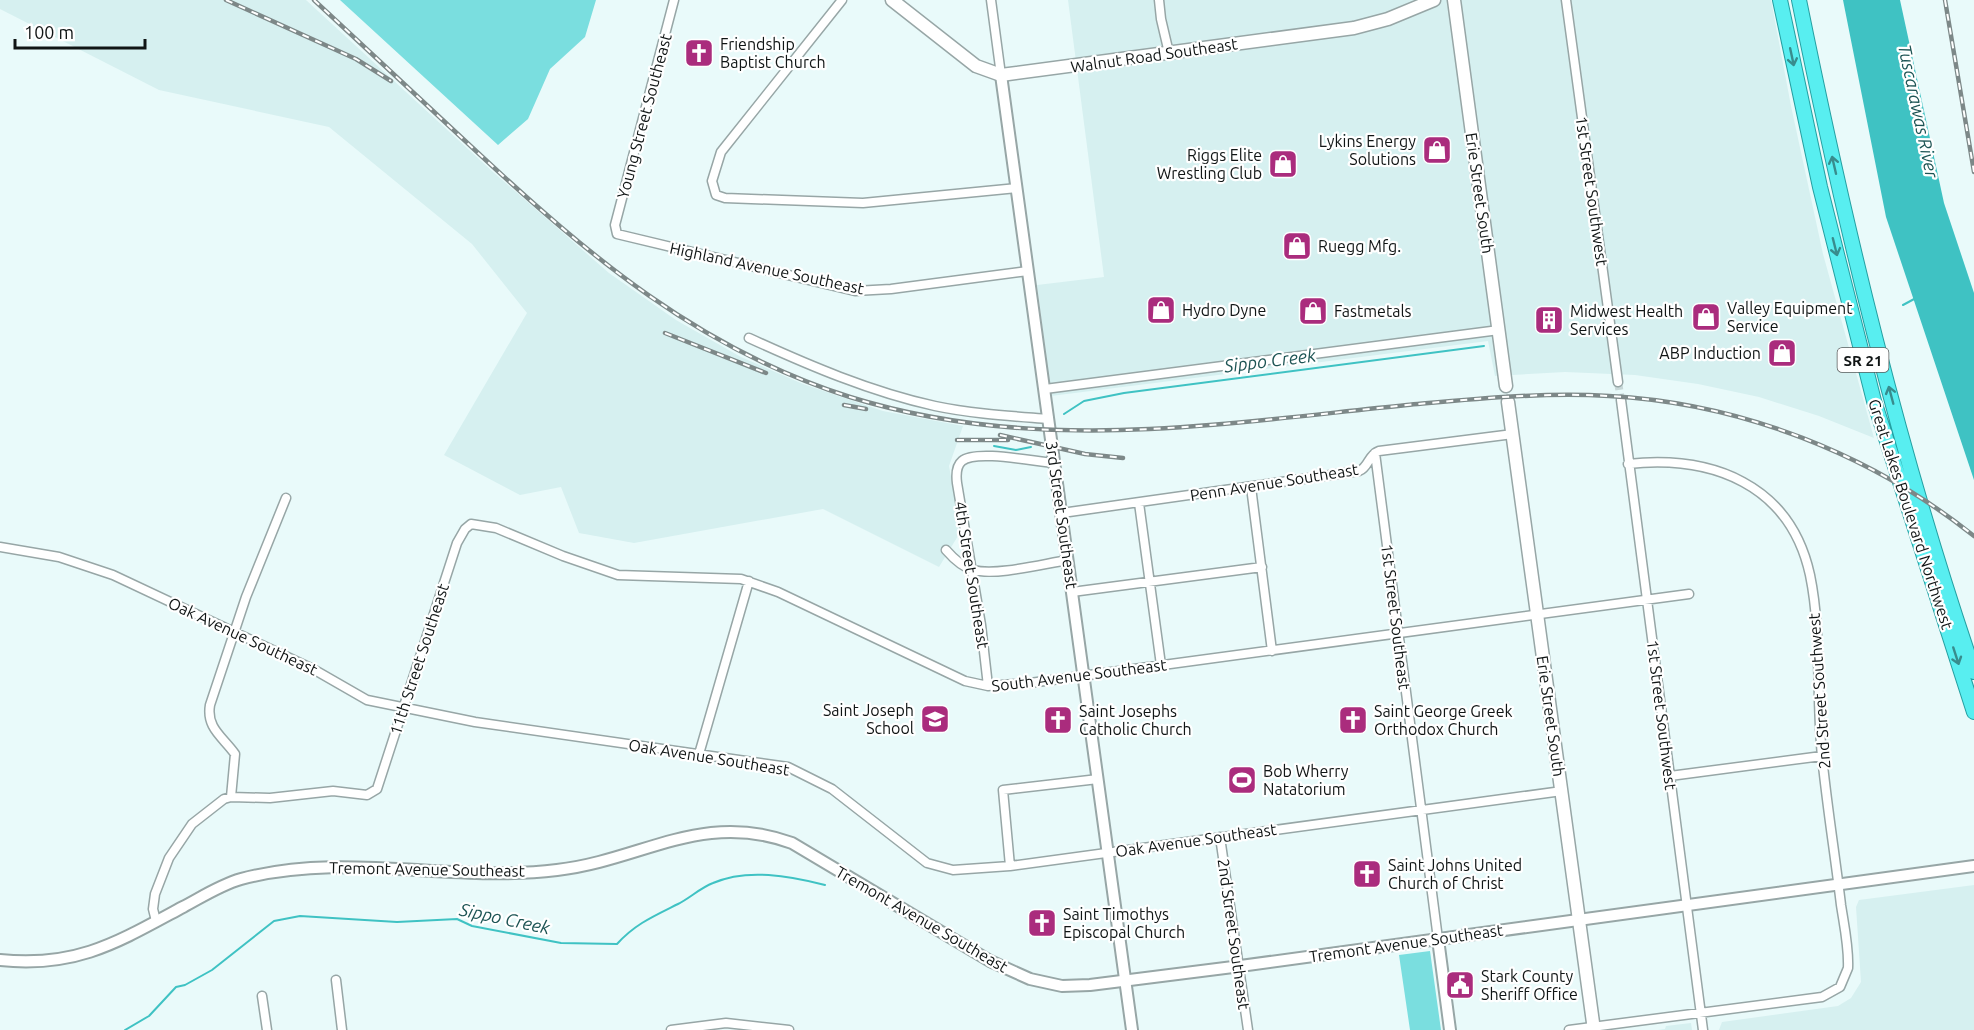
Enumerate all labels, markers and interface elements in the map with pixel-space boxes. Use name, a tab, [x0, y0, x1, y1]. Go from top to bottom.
scale bar	[15, 12, 146, 50]
text: 100 m	[24, 22, 74, 42]
street label: Young Street Southeast	[613, 31, 675, 200]
street label: Walnut Road Southeast	[1069, 34, 1239, 76]
place label: Friendship Baptist Church	[720, 35, 826, 71]
church icon: Friendship Baptist Church	[683, 37, 715, 69]
water label: Tuscarawas River	[1895, 42, 1943, 181]
one-way arrow	[1787, 47, 1798, 67]
street label: 1st Street Southwest	[1573, 115, 1612, 268]
street label: Erie Street South	[1463, 131, 1497, 255]
place label: Lykins Energy Solutions	[1319, 132, 1416, 168]
shop icon: Lykins Energy Solutions	[1421, 134, 1453, 166]
place label: Riggs Elite Wrestling Club	[1157, 146, 1262, 182]
shop icon: Riggs Elite Wrestling Club	[1267, 148, 1299, 180]
one-way arrow	[1827, 155, 1839, 174]
shop icon: Ruegg Mfg.	[1281, 230, 1313, 262]
place label: Ruegg Mfg.	[1318, 237, 1401, 255]
one-way arrow	[1830, 238, 1842, 257]
street label: Highland Avenue Southeast	[668, 239, 866, 298]
shop icon: Hydro Dyne	[1145, 294, 1177, 326]
shop icon: Fastmetals	[1297, 295, 1329, 327]
place label: Valley Equipment Service	[1727, 299, 1853, 335]
place label: Hydro Dyne	[1182, 301, 1266, 319]
shop icon: Valley Equipment Service	[1690, 301, 1722, 333]
place label: Fastmetals	[1334, 302, 1412, 320]
place label: Midwest Health Services	[1570, 302, 1683, 338]
building icon: Midwest Health Services	[1533, 304, 1565, 336]
shop icon: ABP Induction	[1766, 337, 1798, 369]
water label: Sippo Creek	[1222, 344, 1318, 376]
place label: ABP Induction	[1659, 344, 1761, 362]
road number: SR 21	[1838, 348, 1888, 372]
one-way arrow	[1884, 385, 1896, 404]
street label: Great Lakes Boulevard Northwest	[1865, 397, 1957, 632]
street label: 3rd Street Southeast	[1043, 440, 1081, 591]
street label: Penn Avenue Southeast	[1189, 460, 1360, 504]
street label: 4th Street Southeast	[951, 500, 993, 651]
street label: 1st Street Southeast	[1378, 543, 1414, 692]
street label: 11th Street Southeast	[386, 580, 452, 737]
street label: Oak Avenue Southeast	[166, 593, 321, 679]
street label: 2nd Street Southwest	[1805, 612, 1833, 770]
street label: 1st Street Southwest	[1644, 639, 1680, 792]
one-way arrow	[1951, 646, 1962, 665]
street label: Erie Street South	[1534, 654, 1568, 778]
street label: South Avenue Southeast	[990, 655, 1168, 695]
place label: Saint Joseph School	[823, 701, 914, 737]
place label: Saint Josephs Catholic Church	[1079, 702, 1192, 738]
place label: Saint George Greek Orthodox Church	[1374, 702, 1513, 738]
school or university icon: Saint Joseph School	[919, 703, 951, 735]
church icon: Saint Josephs Catholic Church	[1042, 704, 1074, 736]
church icon: Saint George Greek Orthodox Church	[1337, 704, 1369, 736]
street label: Oak Avenue Southeast	[627, 735, 791, 779]
place label: Bob Wherry Natatorium	[1263, 762, 1349, 798]
sports icon: Bob Wherry Natatorium	[1226, 764, 1258, 796]
street label: Oak Avenue Southeast	[1114, 820, 1278, 860]
place label: Saint Johns United Church of Christ	[1388, 856, 1522, 892]
street label: 2nd Street Southeast	[1215, 857, 1254, 1011]
street label: Tremont Avenue Southeast	[329, 858, 526, 880]
church icon: Saint Johns United Church of Christ	[1351, 858, 1383, 890]
street label: Tremont Avenue Southeast	[833, 862, 1012, 976]
water label: Sippo Creek	[457, 898, 553, 938]
place label: Saint Timothys Episcopal Church	[1063, 905, 1185, 941]
church icon: Saint Timothys Episcopal Church	[1026, 907, 1058, 939]
street label: Tremont Avenue Southeast	[1308, 920, 1505, 966]
place label: Stark County Sheriff Office	[1481, 967, 1578, 1003]
public building icon: Stark County Sheriff Office	[1444, 969, 1476, 1001]

